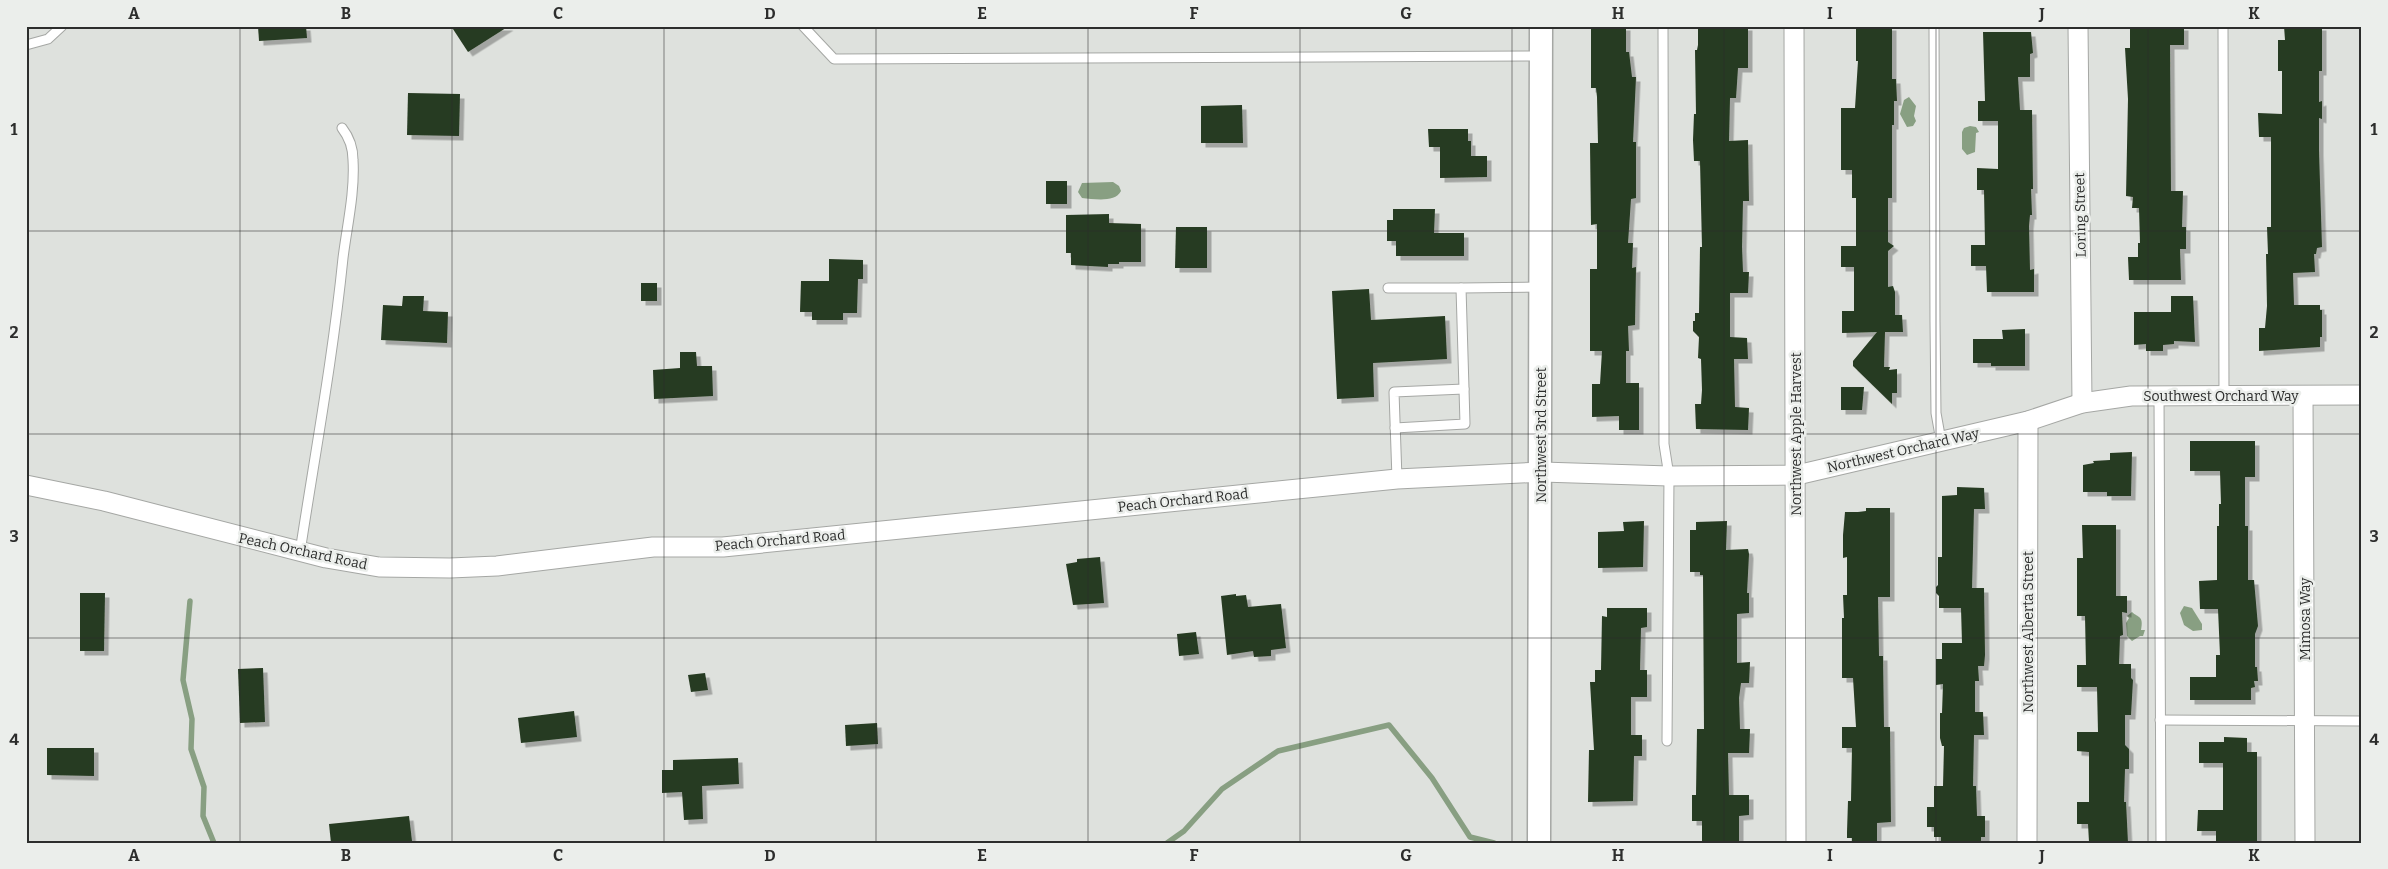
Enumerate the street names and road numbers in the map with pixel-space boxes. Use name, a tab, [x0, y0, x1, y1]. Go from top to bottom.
street label: Loring Street	[2071, 172, 2090, 258]
street label: Northwest Apple Harvest	[1788, 352, 1805, 516]
street label: Northwest 3rd Street	[1533, 367, 1550, 503]
street label: Southwest Orchard Way	[2143, 388, 2299, 405]
street label: Northwest Orchard Way	[1825, 425, 1981, 476]
street label: Peach Orchard Road	[1117, 485, 1249, 516]
street label: Peach Orchard Road	[714, 526, 846, 555]
street label: Peach Orchard Road	[237, 530, 369, 573]
street label: Northwest Alberta Street	[2020, 551, 2037, 713]
street label: Mimosa Way	[2297, 577, 2314, 661]

